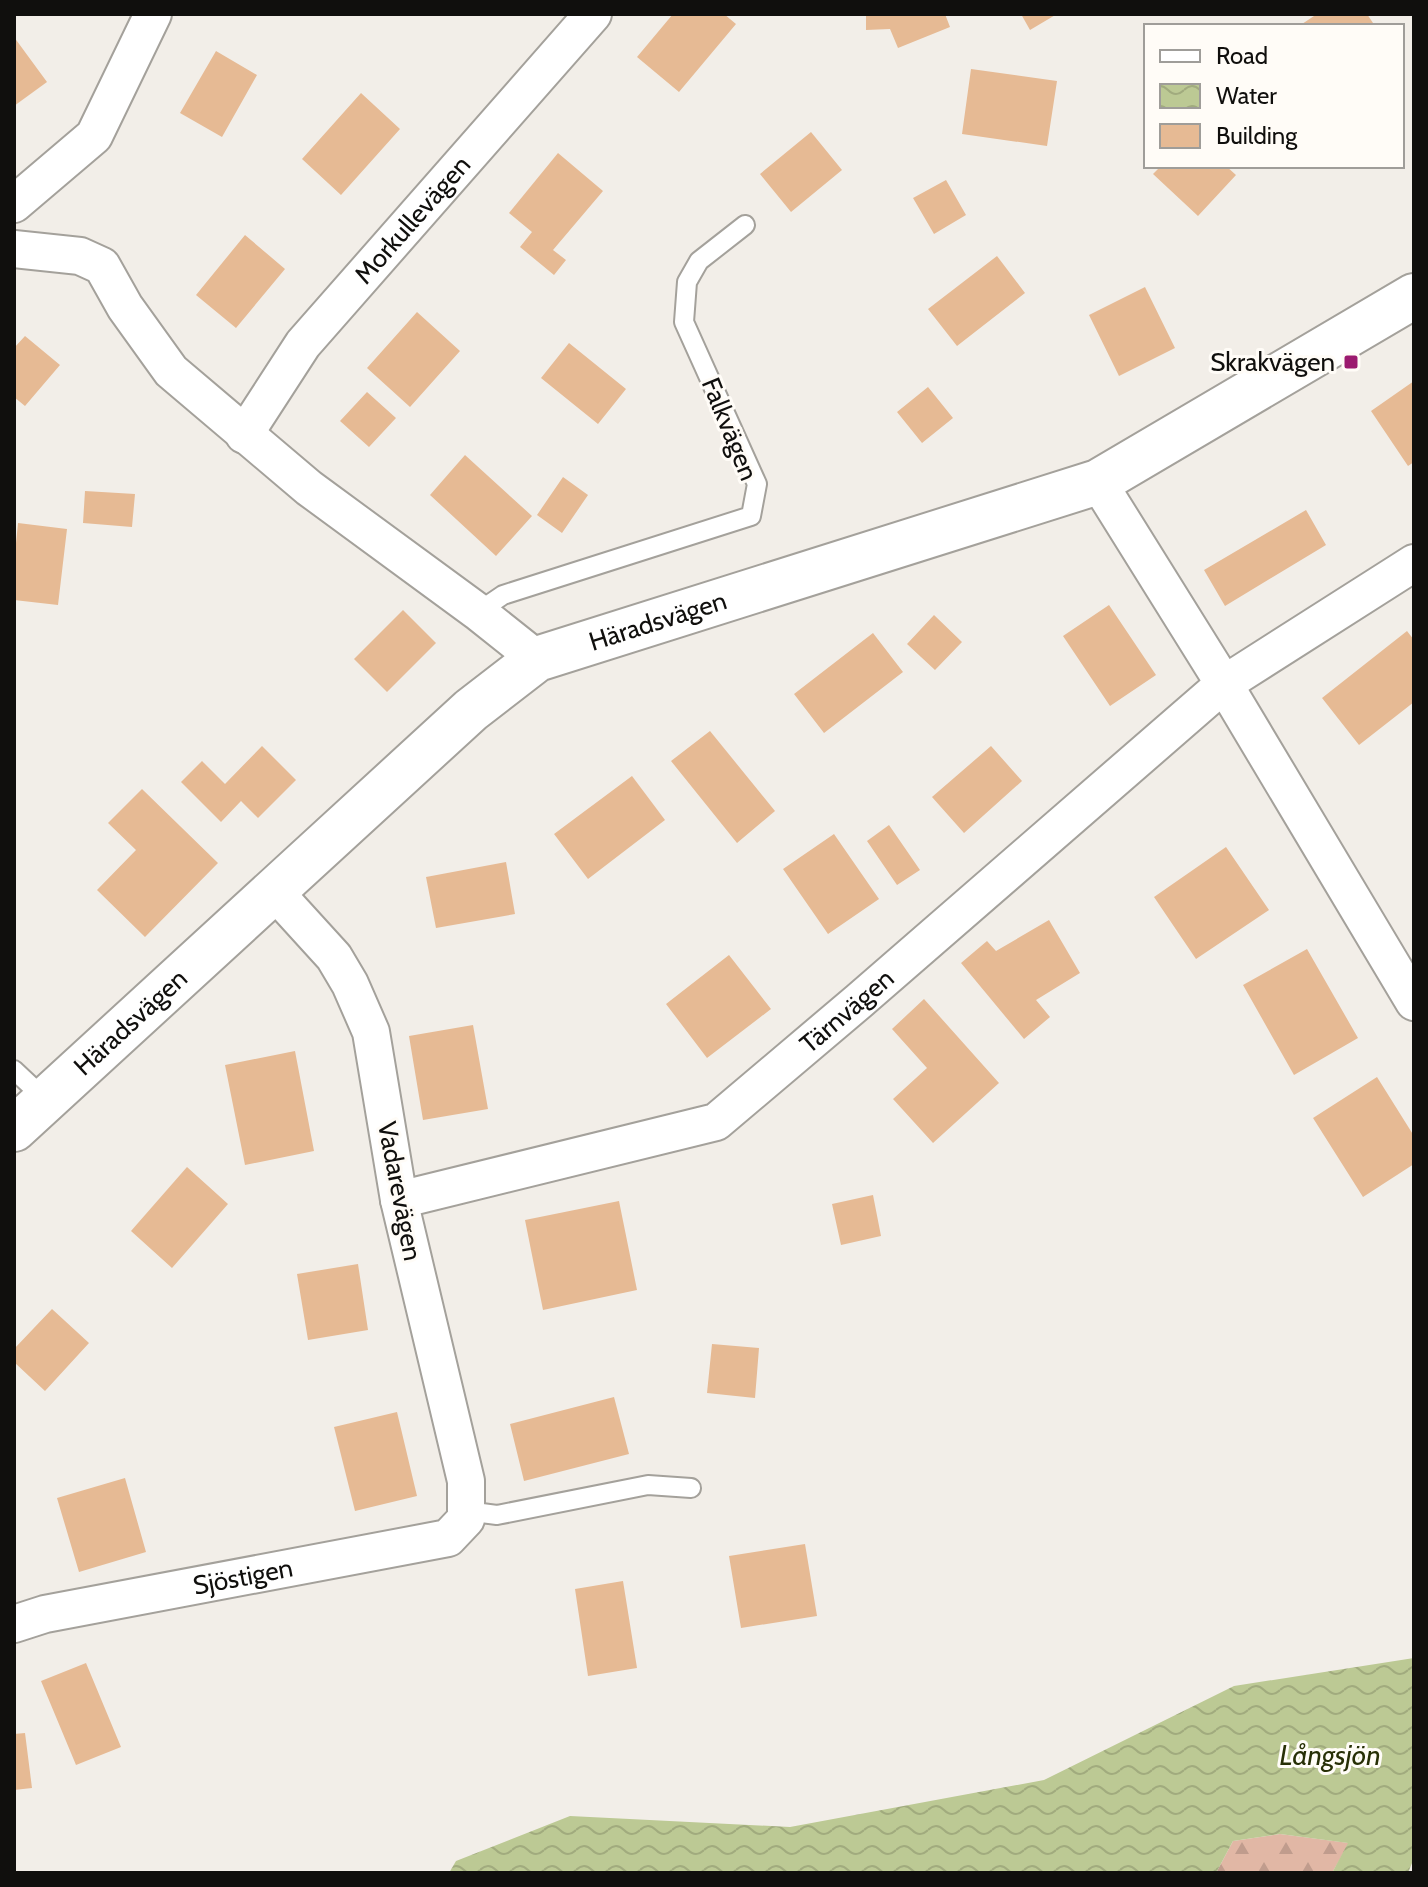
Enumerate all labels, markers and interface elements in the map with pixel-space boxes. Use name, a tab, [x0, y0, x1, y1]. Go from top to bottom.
legend	[1144, 24, 1404, 168]
text: Road	[1216, 41, 1268, 70]
text: Water	[1216, 81, 1277, 110]
text: Building	[1216, 121, 1298, 150]
street label: Morkullevägen	[347, 149, 477, 290]
place label: Skrakvägen	[1210, 346, 1335, 378]
marker: Skrakvägen	[1342, 353, 1360, 371]
street label: Falkvägen	[695, 373, 765, 485]
street label: Häradsvägen	[585, 584, 730, 658]
street label: Häradsvägen	[67, 962, 194, 1082]
street label: Tärnvägen	[793, 962, 900, 1060]
street label: Vadarevägen	[371, 1119, 429, 1263]
street label: Sjöstigen	[190, 1552, 295, 1602]
water label: Långsjön	[1279, 1738, 1381, 1772]

